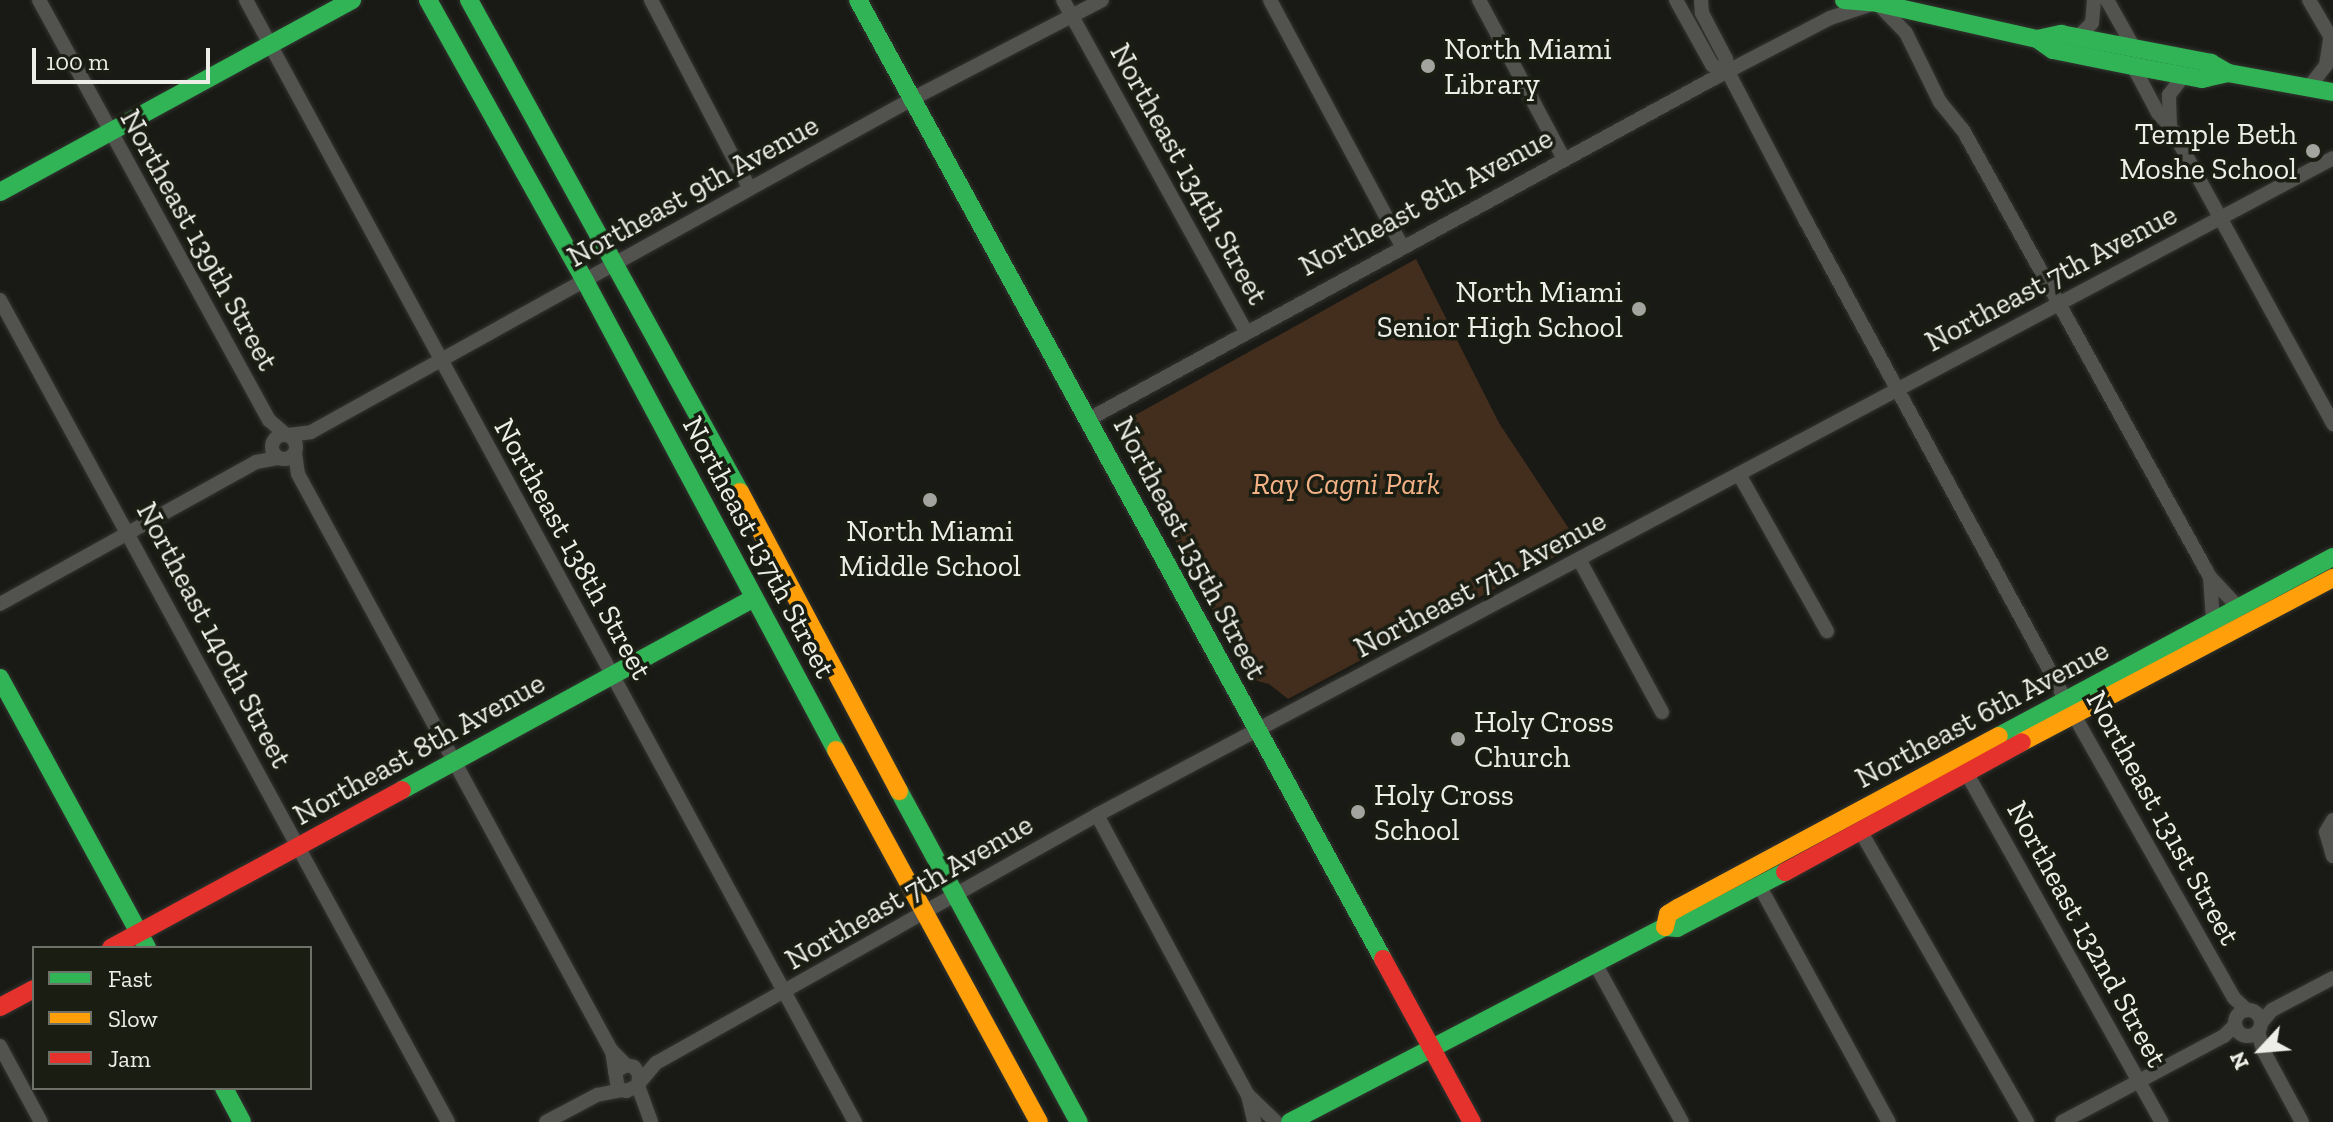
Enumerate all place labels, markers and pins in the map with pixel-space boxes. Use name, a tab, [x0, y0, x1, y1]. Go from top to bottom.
place label: North Miami Library	[1444, 31, 1612, 102]
marker: North Miami Library	[1419, 57, 1437, 75]
place label: Temple Beth Moshe School	[2120, 116, 2297, 186]
marker: Temple Beth Moshe School	[2304, 142, 2322, 160]
place label: North Miami Senior High School	[1376, 274, 1623, 344]
marker: North Miami Senior High School	[1630, 300, 1648, 318]
marker: North Miami Middle School	[921, 491, 939, 509]
place label: North Miami Middle School	[839, 513, 1021, 584]
place label: Holy Cross Church	[1474, 704, 1615, 774]
marker: Holy Cross Church	[1449, 730, 1467, 748]
place label: Holy Cross School	[1374, 777, 1515, 848]
marker: Holy Cross School	[1349, 803, 1367, 821]

